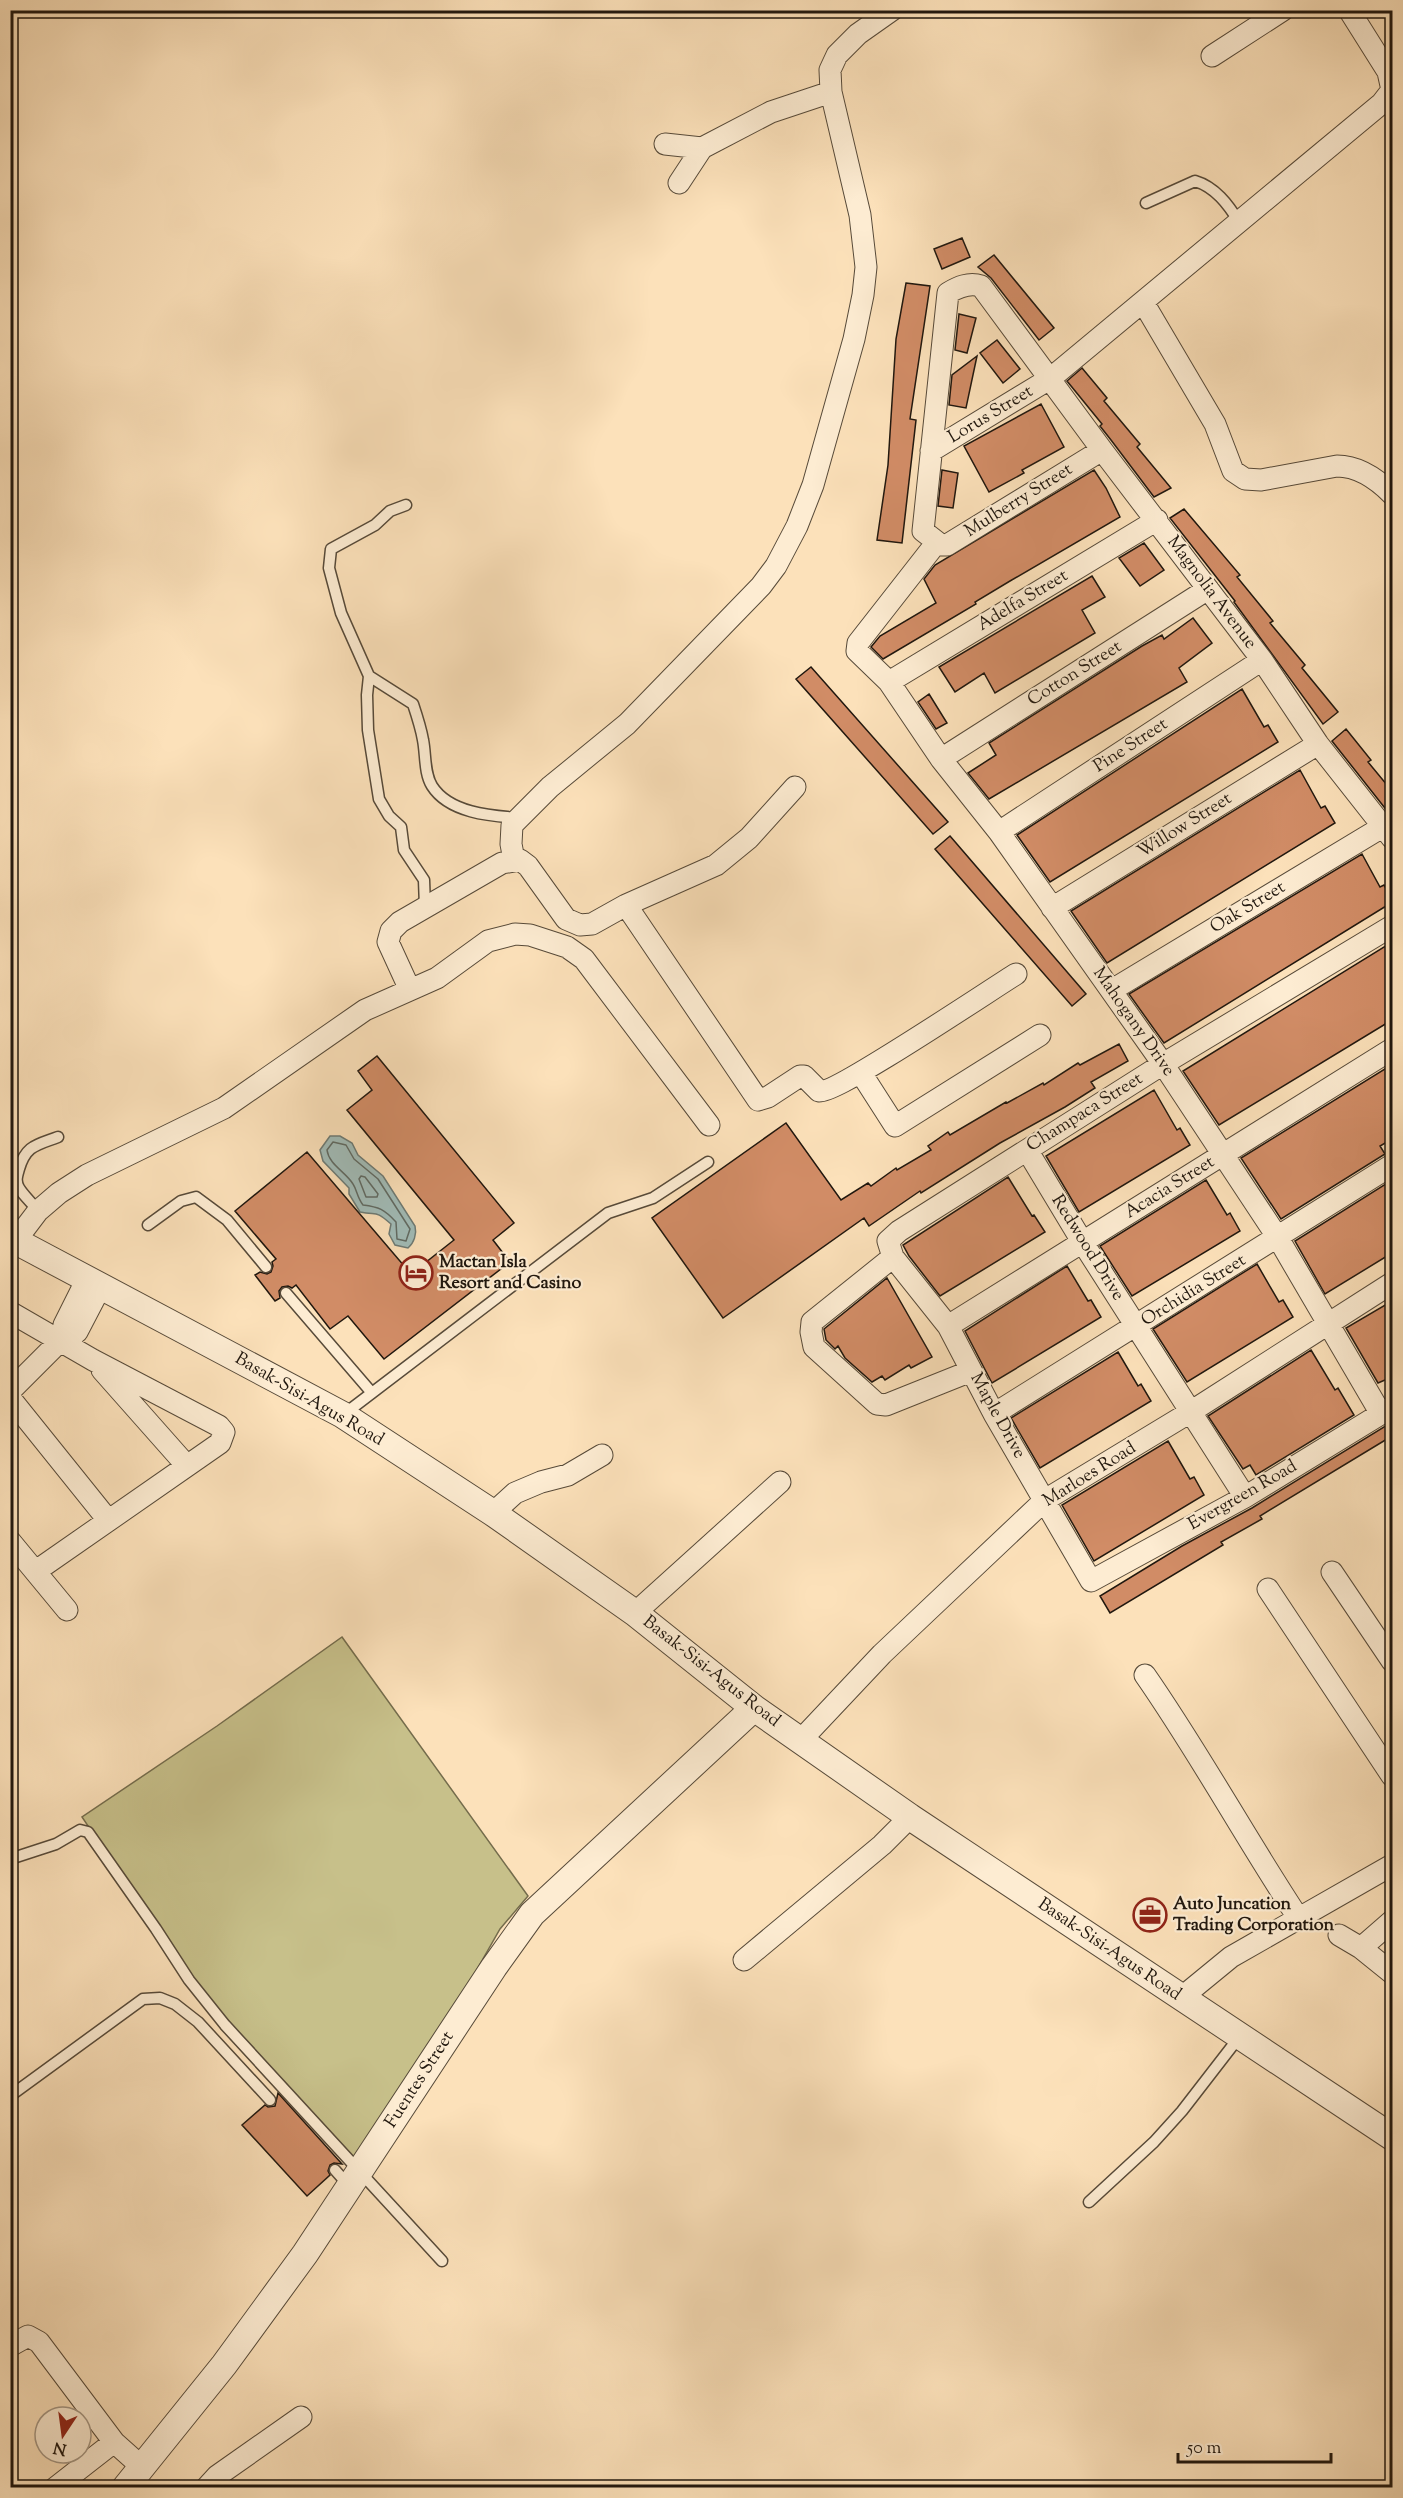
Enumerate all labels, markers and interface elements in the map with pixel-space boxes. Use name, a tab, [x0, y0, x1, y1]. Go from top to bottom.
street label: Lorus Street	[944, 379, 1038, 451]
street label: Mulberry Street	[960, 457, 1078, 545]
street label: Magnolia Avenue	[1160, 531, 1262, 655]
street label: Adelfa Street	[973, 564, 1073, 638]
street label: Cotton Street	[1023, 635, 1127, 713]
street label: Pine Street	[1089, 712, 1173, 780]
street label: Willow Street	[1133, 787, 1237, 865]
street label: Oak Street	[1205, 875, 1291, 941]
street label: Mahogany Drive	[1086, 962, 1180, 1082]
street label: Champaca Street	[1022, 1067, 1148, 1159]
street label: Acacia Street	[1120, 1150, 1220, 1226]
street label: Redwood Drive	[1044, 1190, 1130, 1306]
street label: Orchidia Street	[1136, 1248, 1252, 1334]
place label: Mactan Isla Resort and Casino	[439, 1250, 581, 1297]
hotel icon: Mactan Isla Resort and Casino	[398, 1255, 434, 1291]
street label: Basak-Sisi-Agus Road	[230, 1347, 388, 1453]
street label: Maple Drive	[963, 1368, 1031, 1464]
street label: Marloes Road	[1038, 1436, 1142, 1514]
street label: Evergreen Road	[1184, 1454, 1302, 1538]
street label: Basak-Sisi-Agus Road	[637, 1610, 785, 1734]
street label: Basak-Sisi-Agus Road	[1032, 1892, 1186, 2008]
place label: Auto Juncation Trading Corporation	[1173, 1892, 1335, 1939]
office icon: Auto Juncation Trading Corporation	[1132, 1897, 1168, 1933]
street label: Fuentes Street	[379, 2026, 461, 2134]
north arrow	[33, 2405, 93, 2465]
scale bar	[1178, 2426, 1331, 2464]
text: N	[51, 2434, 69, 2460]
text: 50 m	[1186, 2436, 1222, 2462]

